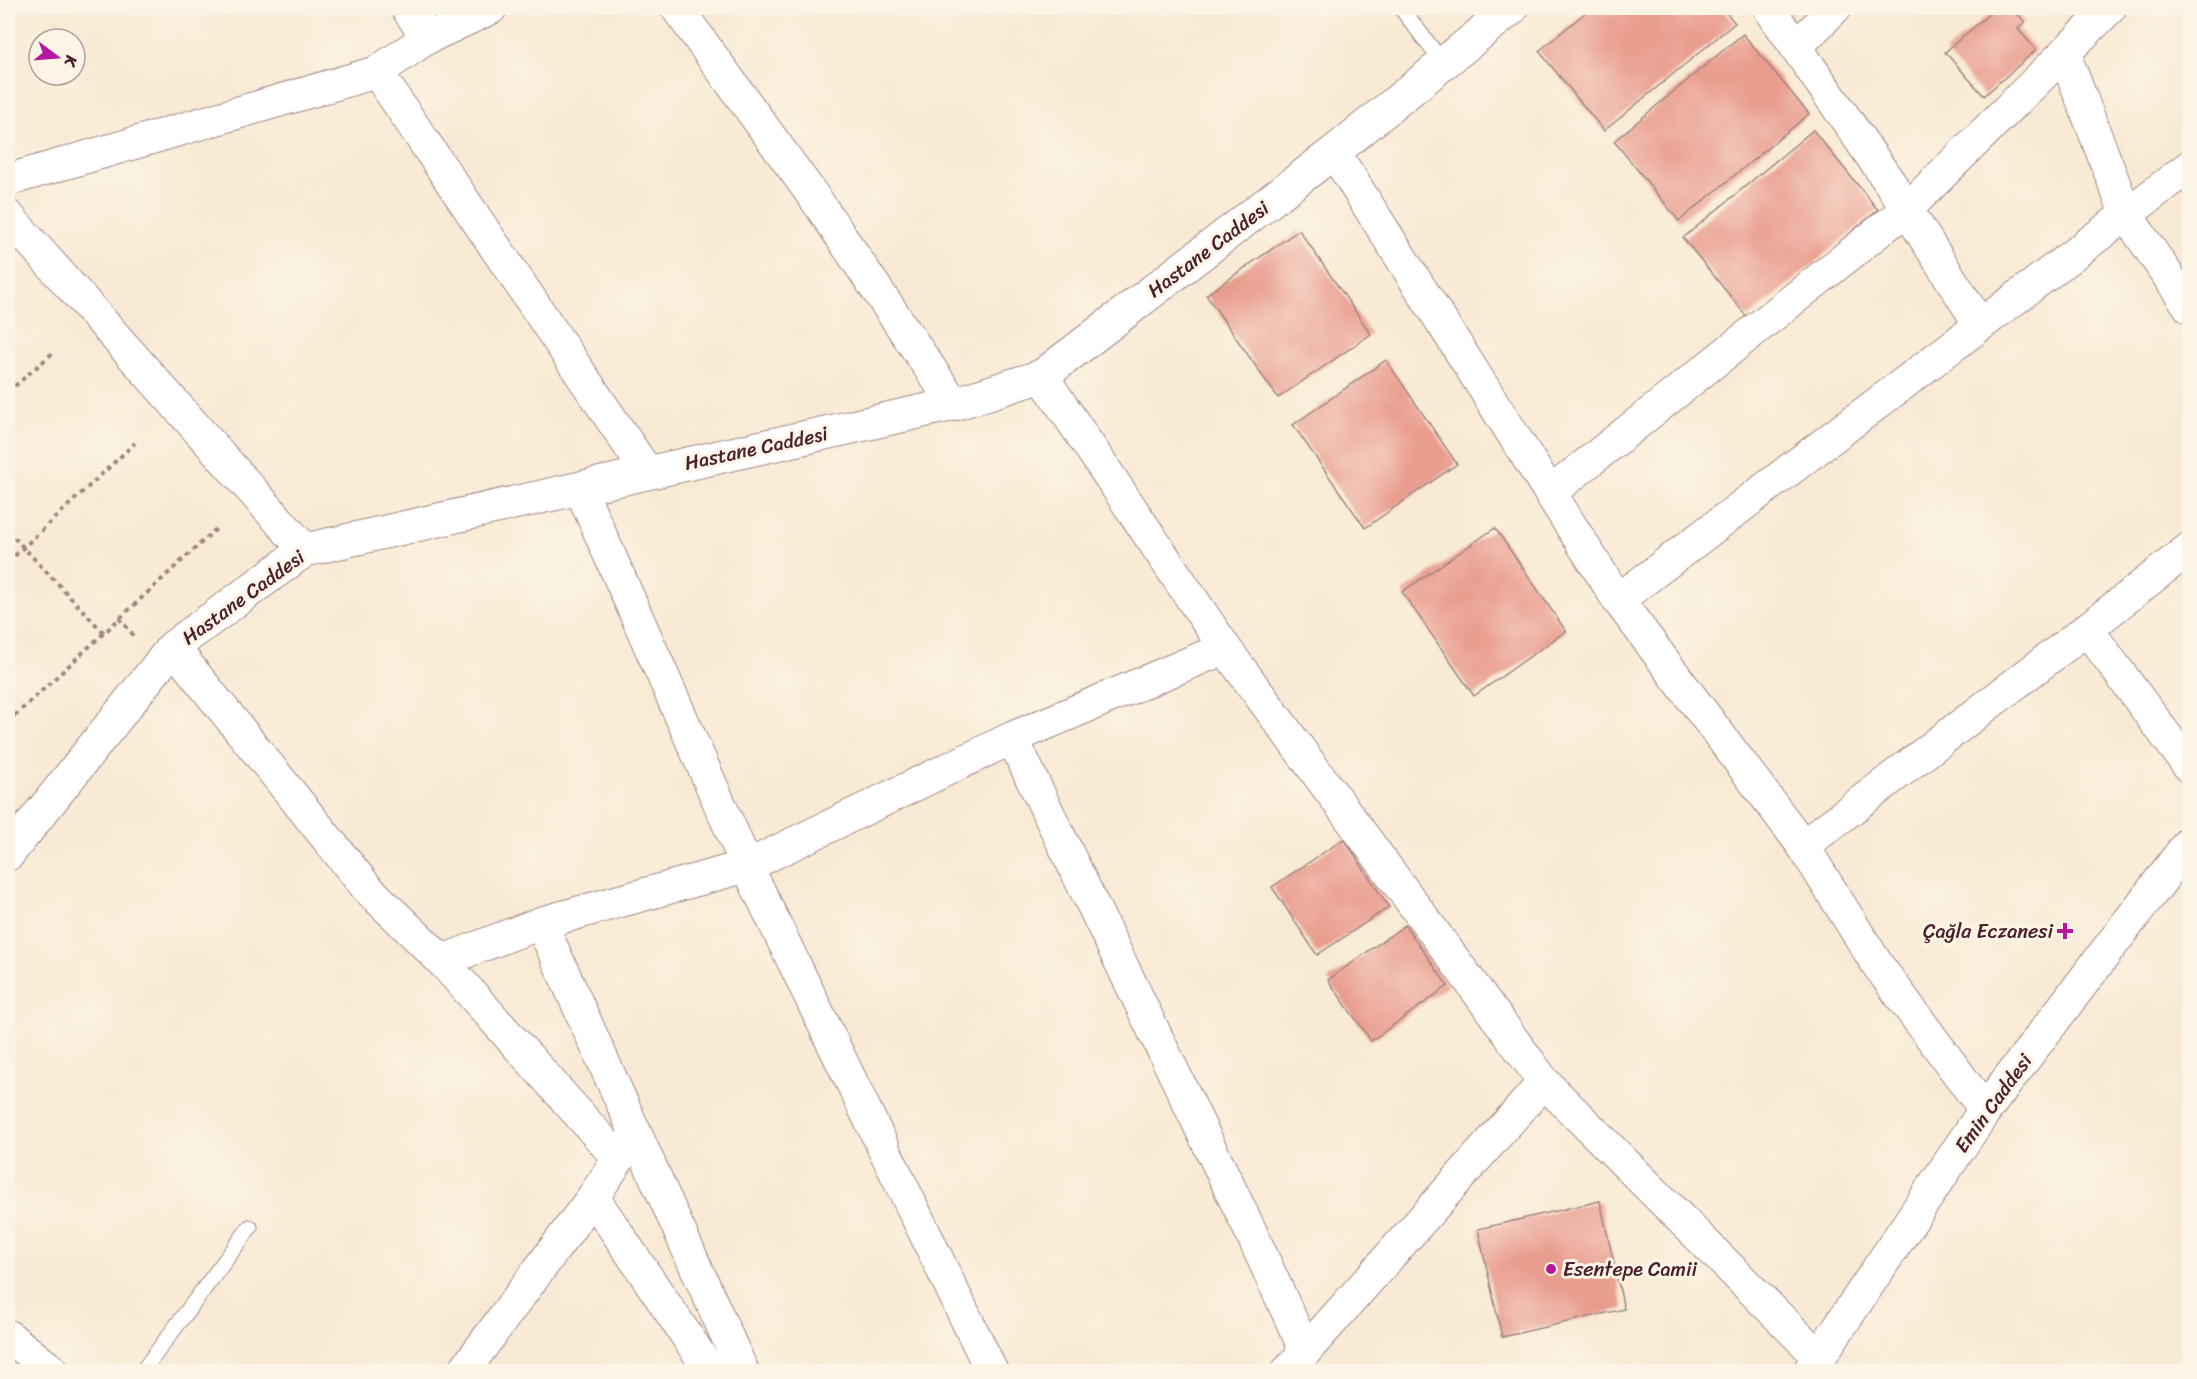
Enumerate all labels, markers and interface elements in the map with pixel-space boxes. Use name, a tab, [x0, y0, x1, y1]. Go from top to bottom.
north arrow	[27, 27, 87, 87]
text: K	[55, 51, 86, 71]
street label: Hastane Caddesi	[1140, 191, 1277, 307]
street label: Hastane Caddesi	[681, 416, 831, 481]
street label: Hastane Caddesi	[174, 540, 313, 654]
place label: Çağla Eczanesi	[1923, 914, 2054, 949]
marker: Çağla Eczanesi	[2058, 924, 2072, 938]
street label: Emin Caddesi	[1945, 1045, 2042, 1160]
place label: Esentepe Camii	[1563, 1252, 1697, 1287]
marker: Esentepe Camii	[1544, 1262, 1558, 1276]

